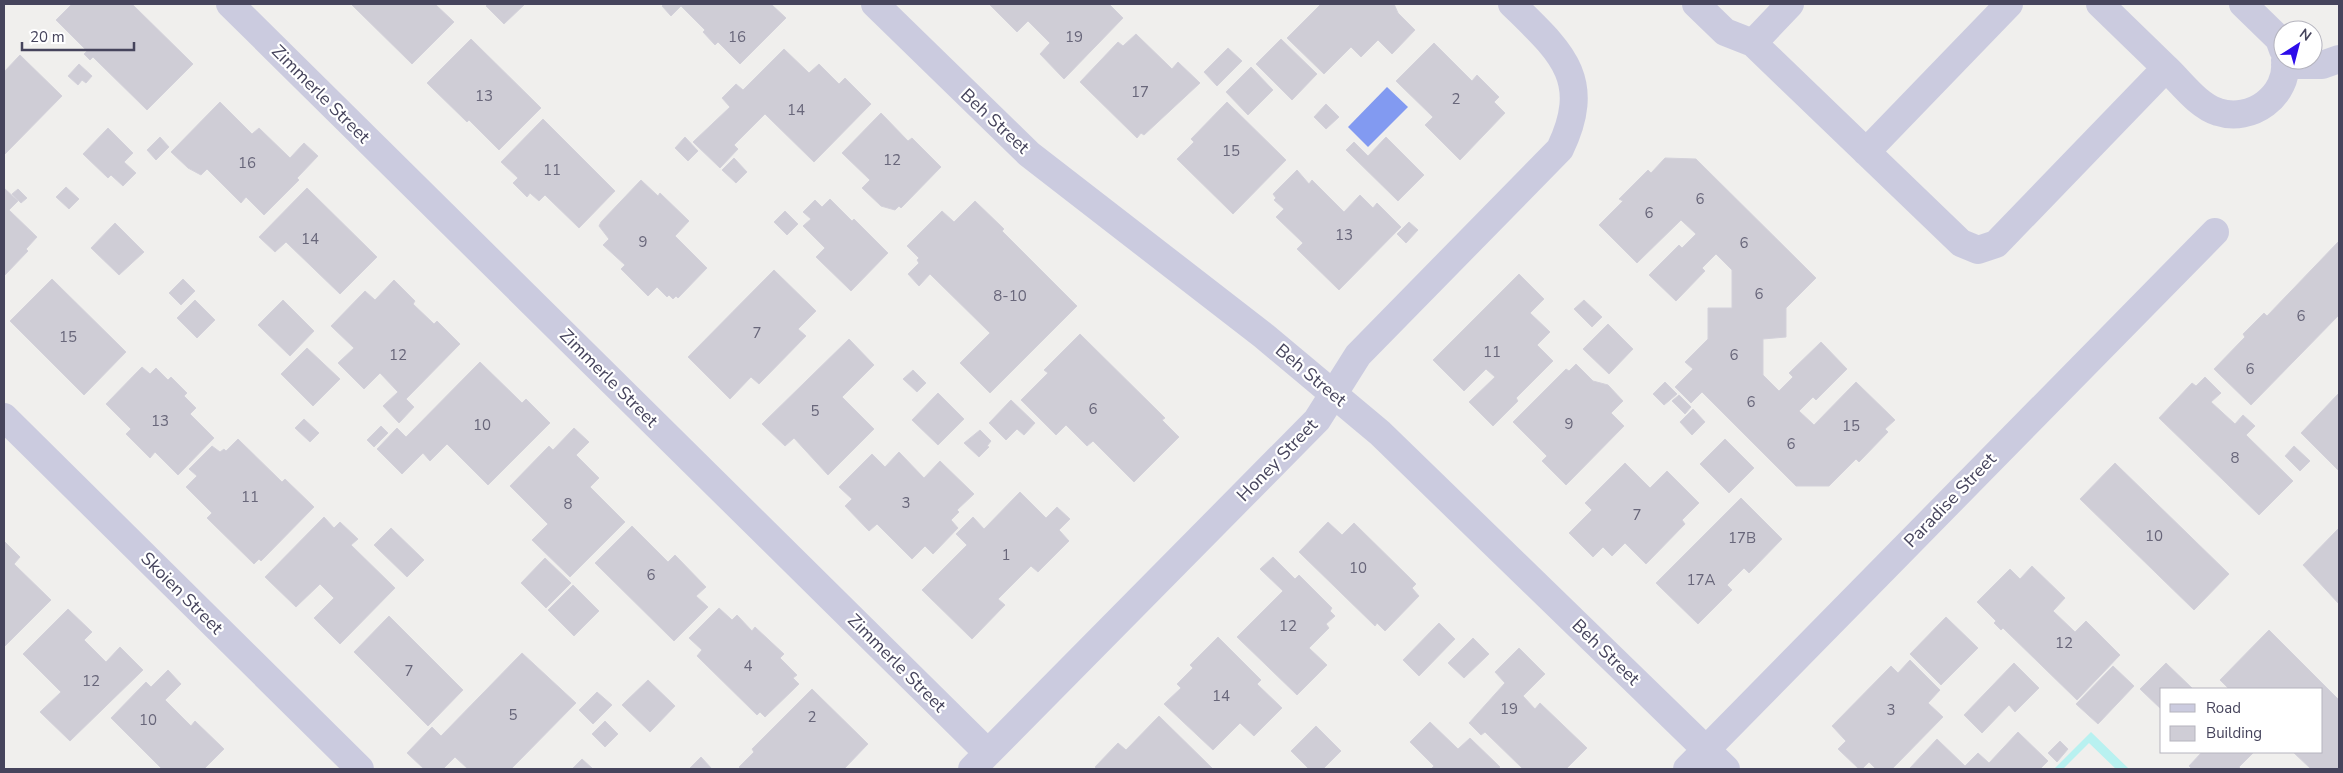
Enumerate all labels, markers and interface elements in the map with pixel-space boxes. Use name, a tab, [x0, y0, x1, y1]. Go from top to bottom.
scale bar	[22, 20, 135, 52]
north arrow	[2273, 20, 2323, 70]
text: N	[2296, 24, 2315, 46]
text: 20 m	[30, 27, 65, 47]
house number: 16	[728, 27, 746, 47]
house number: 19	[1065, 27, 1083, 47]
street label: Zimmerle Street	[266, 39, 376, 149]
house number: 17	[1131, 82, 1149, 102]
street label: Beh Street	[955, 83, 1035, 159]
house number: 13	[475, 86, 493, 106]
house number: 2	[1451, 89, 1461, 109]
house number: 14	[787, 100, 805, 120]
house number: 15	[1222, 141, 1240, 161]
house number: 12	[883, 150, 901, 170]
house number: 16	[238, 153, 256, 173]
house number: 11	[543, 160, 561, 180]
house number: 6	[1695, 189, 1705, 209]
house number: 6	[1644, 203, 1654, 223]
house number: 13	[1335, 225, 1353, 245]
house number: 14	[301, 229, 319, 249]
house number: 9	[638, 232, 648, 252]
house number: 6	[1739, 233, 1749, 253]
house number: 6	[1754, 284, 1764, 304]
house number: 8-10	[993, 286, 1027, 306]
house number: 6	[2296, 306, 2306, 326]
street label: Zimmerle Street	[554, 323, 664, 433]
house number: 7	[752, 323, 762, 343]
house number: 15	[59, 327, 77, 347]
street label: Beh Street	[1270, 338, 1352, 412]
house number: 11	[1483, 342, 1501, 362]
house number: 12	[389, 345, 407, 365]
house number: 6	[1729, 345, 1739, 365]
house number: 6	[2245, 359, 2255, 379]
house number: 6	[1746, 392, 1756, 412]
house number: 6	[1088, 399, 1098, 419]
house number: 5	[810, 401, 820, 421]
house number: 13	[151, 411, 169, 431]
street label: Honey Street	[1231, 413, 1323, 507]
house number: 9	[1564, 414, 1574, 434]
house number: 10	[473, 415, 491, 435]
house number: 15	[1842, 416, 1860, 436]
house number: 6	[1786, 434, 1796, 454]
street label: Paradise Street	[1899, 447, 2002, 553]
house number: 8	[2230, 448, 2240, 468]
house number: 11	[241, 487, 259, 507]
house number: 3	[901, 493, 911, 513]
house number: 8	[563, 494, 573, 514]
house number: 7	[1632, 505, 1642, 525]
house number: 10	[2145, 526, 2163, 546]
house number: 17B	[1728, 528, 1756, 548]
house number: 1	[1001, 545, 1011, 565]
street label: Skoien Street	[135, 546, 229, 640]
house number: 10	[1349, 558, 1367, 578]
house number: 6	[646, 565, 656, 585]
house number: 17A	[1687, 570, 1716, 590]
street label: Zimmerle Street	[842, 608, 952, 718]
street label: Beh Street	[1567, 614, 1646, 691]
house number: 12	[1279, 616, 1297, 636]
house number: 12	[2055, 633, 2073, 653]
house number: 4	[743, 656, 753, 676]
house number: 7	[404, 661, 414, 681]
house number: 12	[82, 671, 100, 691]
house number: 14	[1212, 686, 1230, 706]
legend	[2160, 688, 2323, 753]
text: Road	[2206, 698, 2241, 718]
house number: 19	[1500, 699, 1518, 719]
house number: 3	[1886, 700, 1896, 720]
house number: 5	[508, 705, 518, 725]
house number: 2	[807, 707, 817, 727]
house number: 10	[139, 710, 157, 730]
text: Building	[2206, 723, 2262, 743]

